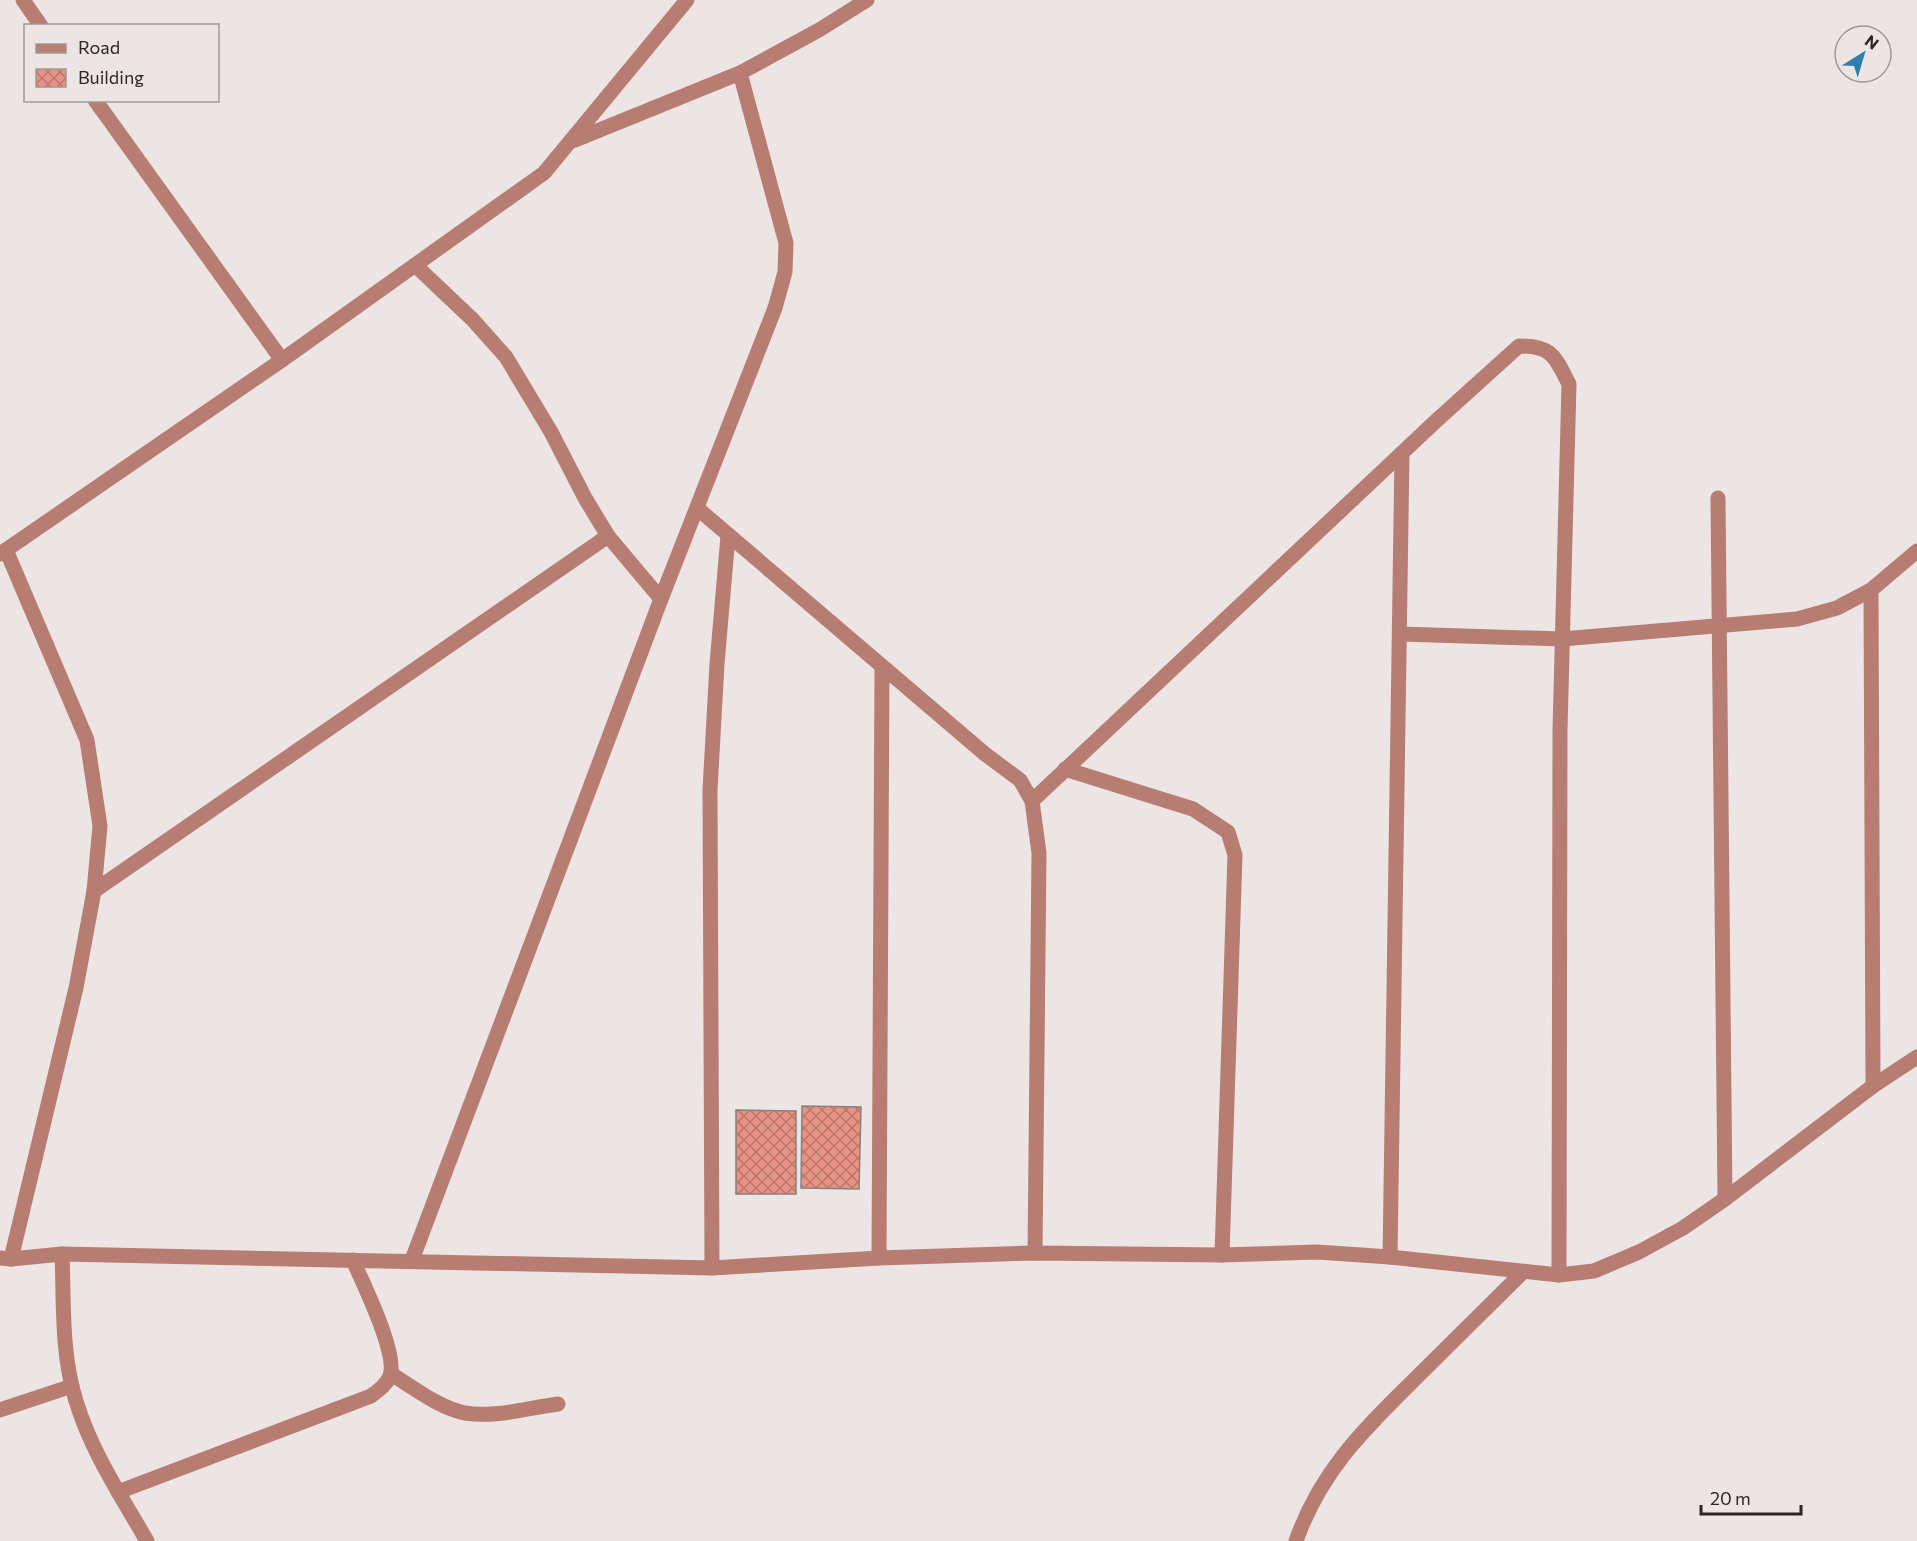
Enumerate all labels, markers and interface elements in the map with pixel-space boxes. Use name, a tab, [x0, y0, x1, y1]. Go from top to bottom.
legend	[24, 24, 219, 102]
north arrow	[1833, 24, 1893, 84]
text: N	[1862, 30, 1883, 53]
text: Road	[78, 36, 120, 58]
text: Building	[78, 66, 144, 88]
scale bar	[1701, 1478, 1802, 1516]
text: 20 m	[1710, 1487, 1751, 1509]

